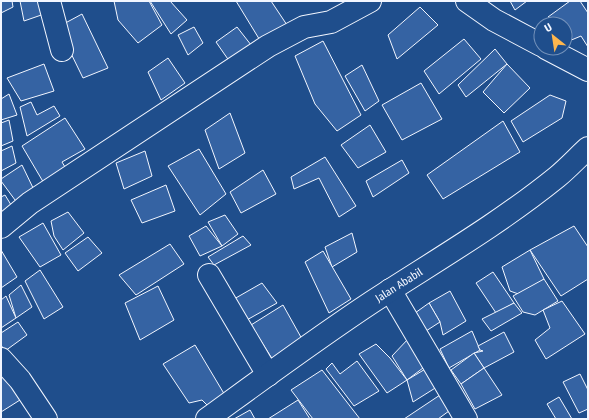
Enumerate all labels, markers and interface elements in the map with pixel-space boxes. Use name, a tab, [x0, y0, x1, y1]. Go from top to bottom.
north arrow	[533, 16, 573, 56]
text: U	[542, 21, 554, 35]
street label: Jalan Ababil	[373, 265, 425, 305]

